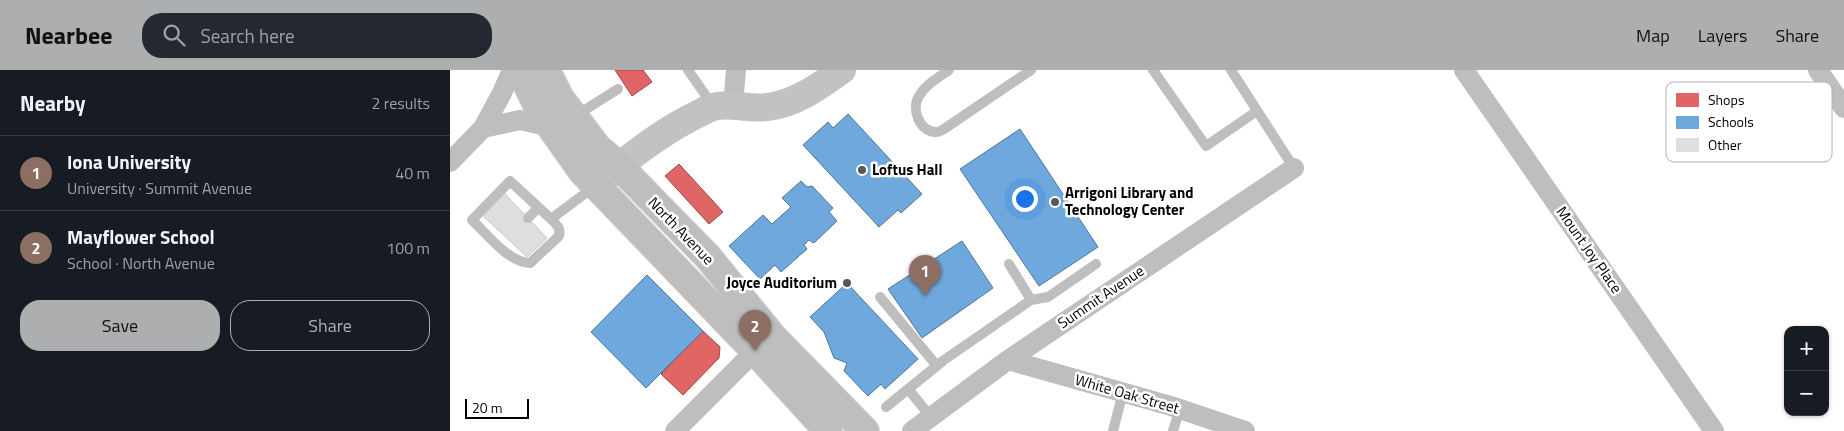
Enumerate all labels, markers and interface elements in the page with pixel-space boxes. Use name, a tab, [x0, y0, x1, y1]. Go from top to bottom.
search box	[142, 13, 492, 58]
text: Nearbee	[25, 17, 112, 53]
icon: search	[160, 21, 188, 49]
text: Search here	[200, 21, 295, 50]
text: Map	[1636, 22, 1670, 49]
text: Layers	[1698, 22, 1747, 49]
text: Share	[1775, 22, 1819, 49]
legend	[1666, 82, 1832, 162]
text: Nearby	[20, 87, 85, 119]
text: Shops	[1708, 89, 1744, 110]
text: 2 results	[371, 91, 430, 115]
text: Schools	[1708, 111, 1754, 132]
text: Other	[1708, 134, 1742, 155]
text: Iona University	[67, 147, 191, 176]
place label: Loftus Hall	[872, 158, 942, 181]
text: 1	[32, 161, 40, 185]
text: 40 m	[395, 161, 430, 185]
marker: Loftus Hall	[856, 164, 868, 176]
text: University · Summit Avenue	[67, 176, 252, 200]
place label: Arrigoni Library and Technology Center	[1065, 181, 1193, 221]
your location	[1012, 186, 1038, 212]
street label: North Avenue	[643, 191, 720, 270]
marker: Arrigoni Library and Technology Center	[1049, 196, 1061, 208]
street label: Mount Joy Place	[1551, 202, 1628, 298]
text: Mayflower School	[67, 222, 215, 251]
text: 2	[32, 236, 40, 260]
text: 100 m	[386, 236, 430, 260]
text: School · North Avenue	[67, 251, 215, 275]
pin: 1	[909, 255, 941, 296]
street label: Summit Avenue	[1053, 259, 1149, 334]
place label: Joyce Auditorium	[727, 271, 837, 294]
marker: Joyce Auditorium	[841, 277, 853, 289]
button: Save	[20, 300, 220, 351]
button: Share	[230, 300, 430, 351]
pin: 2	[739, 310, 771, 351]
map controls	[1784, 326, 1829, 416]
button: +	[1784, 326, 1829, 371]
street label: White Oak Street	[1072, 368, 1183, 420]
button: −	[1784, 371, 1829, 416]
scale bar	[465, 396, 529, 419]
text: 20 m	[472, 397, 502, 418]

